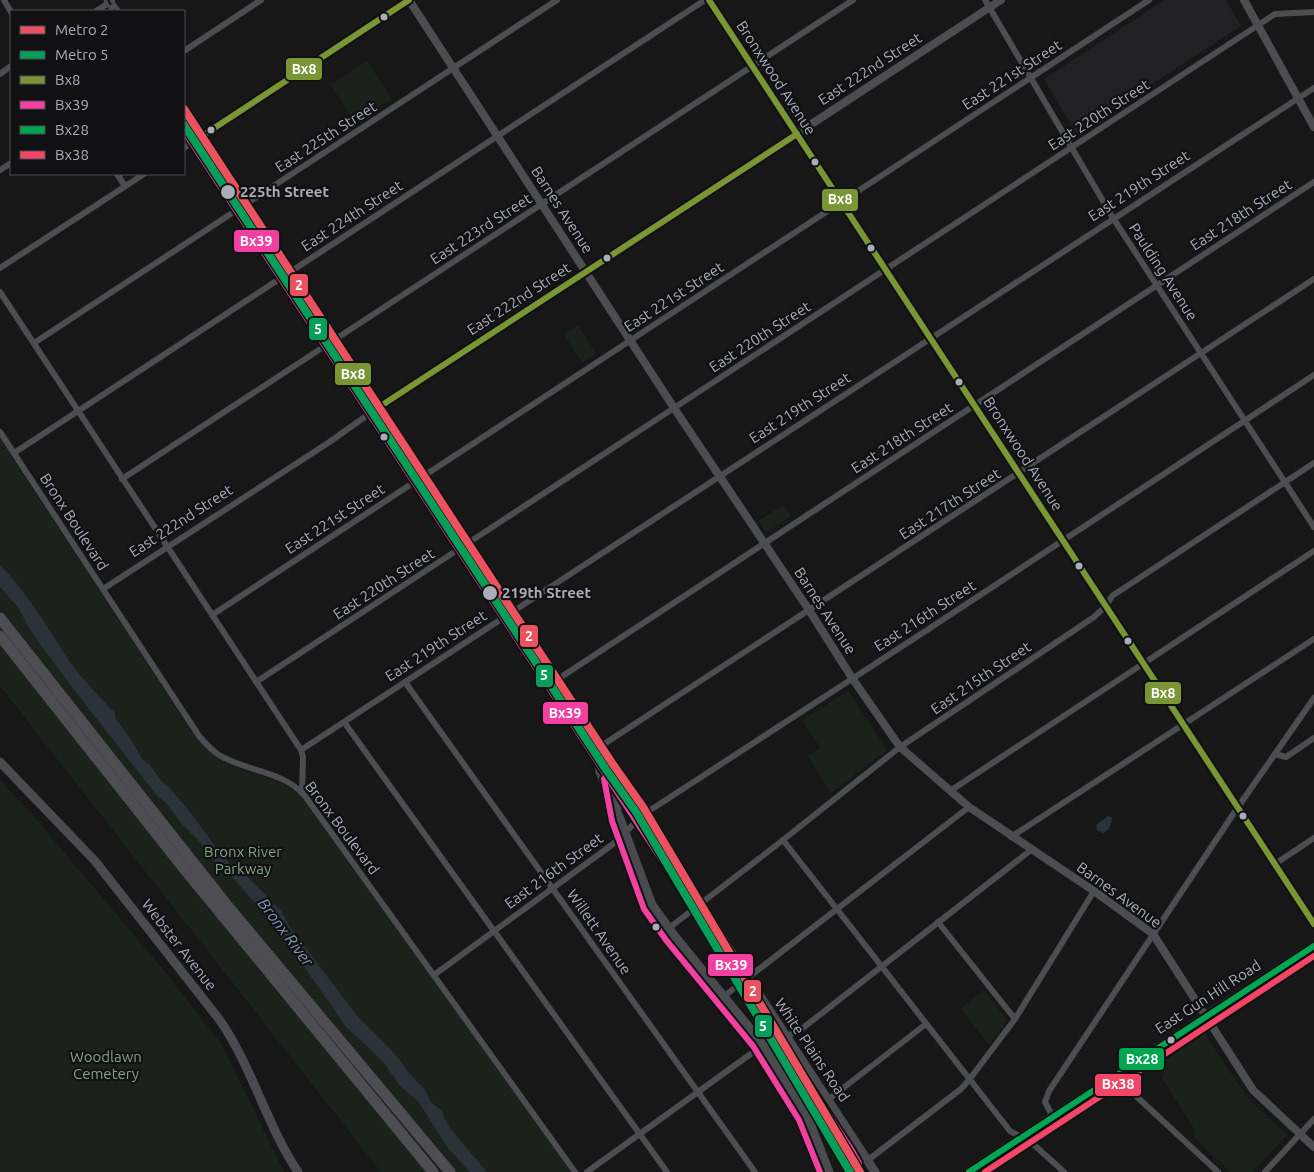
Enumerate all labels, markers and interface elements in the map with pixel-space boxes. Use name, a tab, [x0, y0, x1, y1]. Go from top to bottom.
legend	[10, 10, 185, 175]
unlabelled marker	[379, 12, 389, 22]
street label: Bronxwood Avenue	[733, 18, 820, 138]
text: Metro 2	[55, 21, 109, 38]
street label: East 222nd Street	[815, 29, 925, 108]
street label: East 221st Street	[959, 36, 1065, 113]
text: Metro 5	[55, 46, 109, 63]
line badge: Bx8	[285, 57, 323, 81]
text: Bx8	[292, 61, 316, 77]
text: Bx8	[55, 71, 81, 88]
street label: East 220th Street	[1045, 76, 1153, 154]
text: Bx39	[55, 96, 89, 113]
street label: East 225th Street	[272, 98, 380, 176]
text: Bx28	[55, 121, 89, 138]
unlabelled marker	[206, 125, 216, 135]
text: Bx38	[55, 146, 89, 163]
street label: East 219th Street	[1085, 147, 1193, 225]
unlabelled marker	[810, 157, 820, 167]
street label: Barnes Avenue	[528, 163, 597, 256]
street label: East 218th Street	[1187, 176, 1295, 254]
street label: East 224th Street	[298, 177, 406, 255]
marker: 225th Street	[219, 183, 237, 201]
place label: 225th Street	[240, 183, 329, 200]
line badge: Bx8	[821, 188, 859, 212]
street label: East 223rd Street	[427, 190, 535, 268]
text: Bx8	[828, 191, 852, 207]
street label: Paulding Avenue	[1126, 220, 1201, 324]
line badge: Bx39	[233, 229, 280, 253]
text: Bx39	[240, 233, 272, 249]
unlabelled marker	[866, 243, 876, 253]
unlabelled marker	[602, 253, 612, 263]
street label: East 221st Street	[621, 258, 727, 335]
street label: East 222nd Street	[464, 259, 574, 338]
line badge: 2	[289, 273, 309, 297]
text: 2	[295, 277, 303, 293]
street label: East 220th Street	[706, 298, 814, 376]
line badge: 5	[308, 317, 328, 341]
text: 5	[314, 321, 322, 337]
line badge: Bx8	[334, 362, 372, 386]
text: Bx8	[341, 366, 365, 382]
street label: East 219th Street	[746, 369, 854, 447]
unlabelled marker	[954, 377, 964, 387]
street label: Bronxwood Avenue	[980, 394, 1067, 514]
street label: East 218th Street	[848, 399, 956, 477]
unlabelled marker	[379, 432, 389, 442]
street label: East 217th Street	[896, 465, 1004, 543]
street label: Bronx Boulevard	[37, 470, 112, 573]
street label: East 221st Street	[282, 480, 388, 557]
street label: East 222nd Street	[126, 481, 236, 560]
street label: East 220th Street	[330, 545, 438, 623]
unlabelled marker	[1074, 561, 1084, 571]
street label: Barnes Avenue	[791, 564, 860, 657]
street label: East 216th Street	[871, 577, 979, 655]
marker: 219th Street	[481, 584, 499, 602]
place label: 219th Street	[502, 584, 591, 601]
street label: East 219th Street	[382, 607, 490, 685]
line badge: 2	[519, 624, 539, 648]
text: 2	[525, 628, 533, 644]
unlabelled marker	[1123, 636, 1133, 646]
street label: East 215th Street	[927, 638, 1034, 717]
line badge: 5	[535, 664, 554, 688]
text: 5	[540, 667, 548, 683]
line badge: Bx8	[1144, 681, 1182, 705]
text: Bx8	[1151, 685, 1175, 701]
line badge: Bx39	[542, 701, 589, 725]
text: Bx39	[549, 705, 581, 721]
street label: Bronx Boulevard	[302, 778, 383, 878]
unlabelled marker	[1238, 811, 1248, 821]
street label: East 216th Street	[501, 829, 606, 912]
park label: Bronx River Parkway	[204, 843, 282, 877]
street label: Barnes Avenue	[1074, 858, 1165, 931]
street label: Willett Avenue	[564, 886, 635, 977]
water label: Bronx River	[255, 894, 318, 970]
street label: Webster Avenue	[139, 896, 220, 994]
unlabelled marker	[651, 922, 661, 932]
line badge: Bx39	[707, 953, 754, 977]
street label: East Gun Hill Road	[1152, 956, 1264, 1037]
text: Bx39	[715, 957, 747, 973]
line badge: 2	[743, 979, 762, 1003]
text: 2	[749, 983, 757, 999]
street label: White Plains Road	[772, 995, 853, 1105]
line badge: 5	[754, 1014, 773, 1038]
text: 5	[759, 1018, 767, 1034]
unlabelled marker	[1166, 1035, 1176, 1045]
line badge: Bx28	[1118, 1047, 1165, 1071]
park label: Woodlawn Cemetery	[70, 1048, 142, 1082]
text: Bx28	[1126, 1051, 1158, 1067]
line badge: Bx38	[1094, 1073, 1142, 1097]
text: Bx38	[1102, 1076, 1134, 1092]

